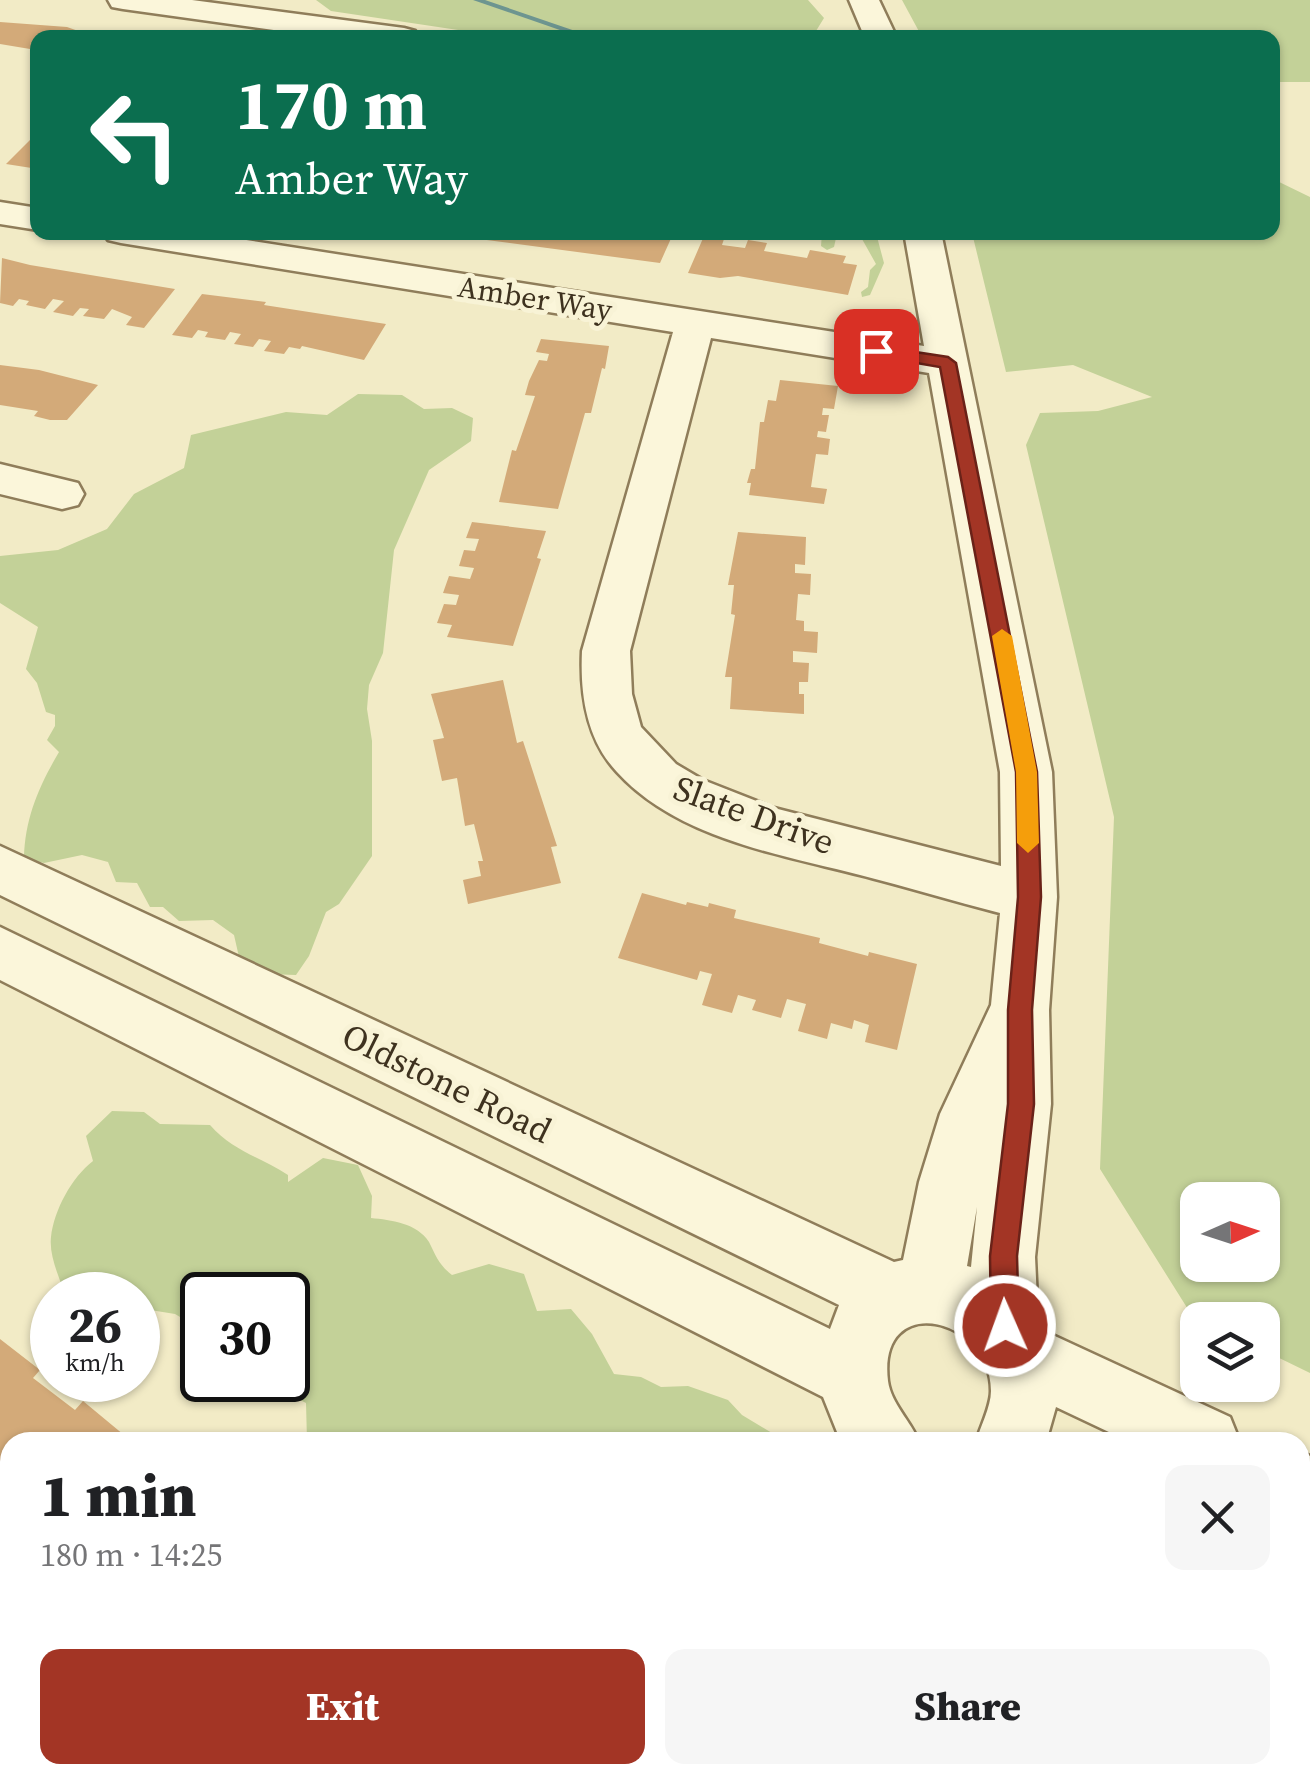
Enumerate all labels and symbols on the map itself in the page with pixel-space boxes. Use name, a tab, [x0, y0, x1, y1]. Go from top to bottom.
street label: Amber Way	[455, 266, 616, 331]
pin	[834, 309, 919, 394]
street label: Slate Drive	[667, 764, 841, 866]
street label: Oldstone Road	[334, 1012, 560, 1154]
north arrow	[1180, 1182, 1280, 1282]
speed limit sign: 30	[180, 1272, 310, 1402]
position arrow	[953, 1274, 1057, 1378]

